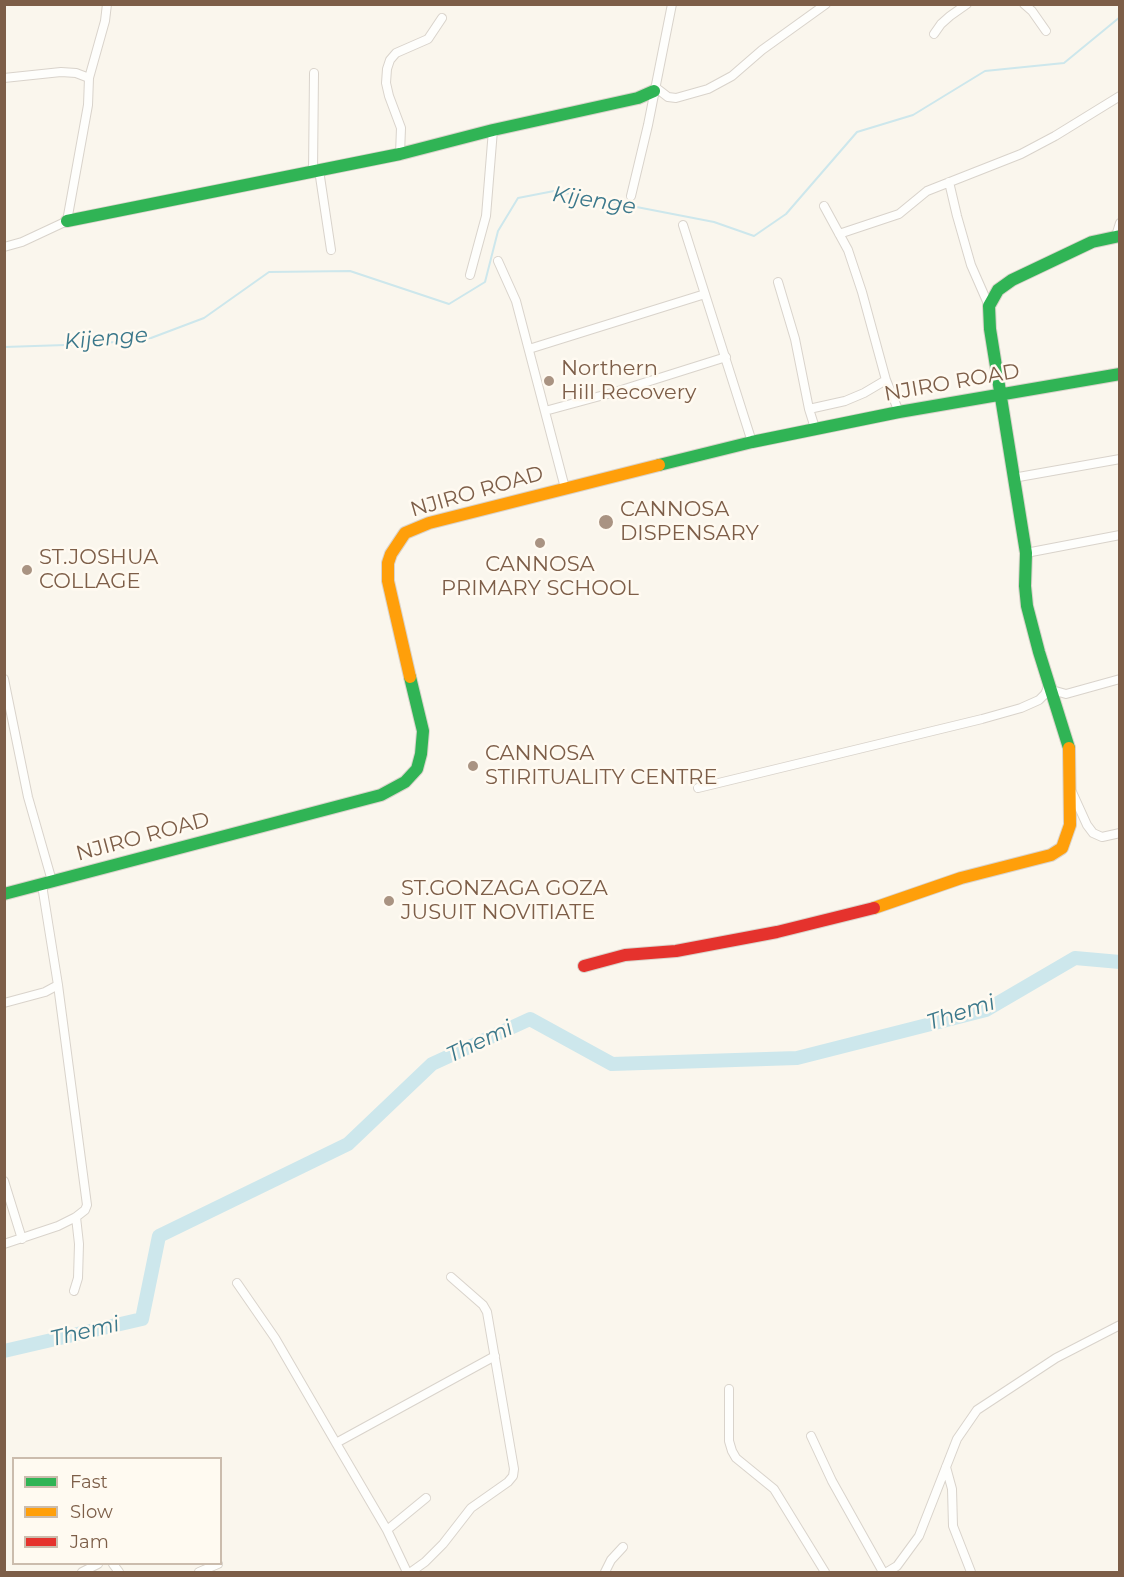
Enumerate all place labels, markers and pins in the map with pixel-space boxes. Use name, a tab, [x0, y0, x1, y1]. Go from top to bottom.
place label: Northern Hill Recovery	[561, 356, 696, 406]
marker: Northern Hill Recovery	[542, 374, 556, 388]
place label: CANNOSA DISPENSARY	[620, 497, 759, 547]
marker: CANNOSA DISPENSARY	[597, 513, 615, 531]
marker: CANNOSA PRIMARY SCHOOL	[533, 536, 547, 550]
place label: ST.JOSHUA COLLAGE	[39, 545, 158, 595]
place label: CANNOSA PRIMARY SCHOOL	[441, 552, 639, 602]
marker: ST.JOSHUA COLLAGE	[20, 563, 34, 577]
place label: CANNOSA STIRITUALITY CENTRE	[485, 741, 718, 791]
marker: CANNOSA STIRITUALITY CENTRE	[466, 759, 480, 773]
place label: ST.GONZAGA GOZA JUSUIT NOVITIATE	[401, 876, 608, 926]
marker: ST.GONZAGA GOZA JUSUIT NOVITIATE	[382, 894, 396, 908]

